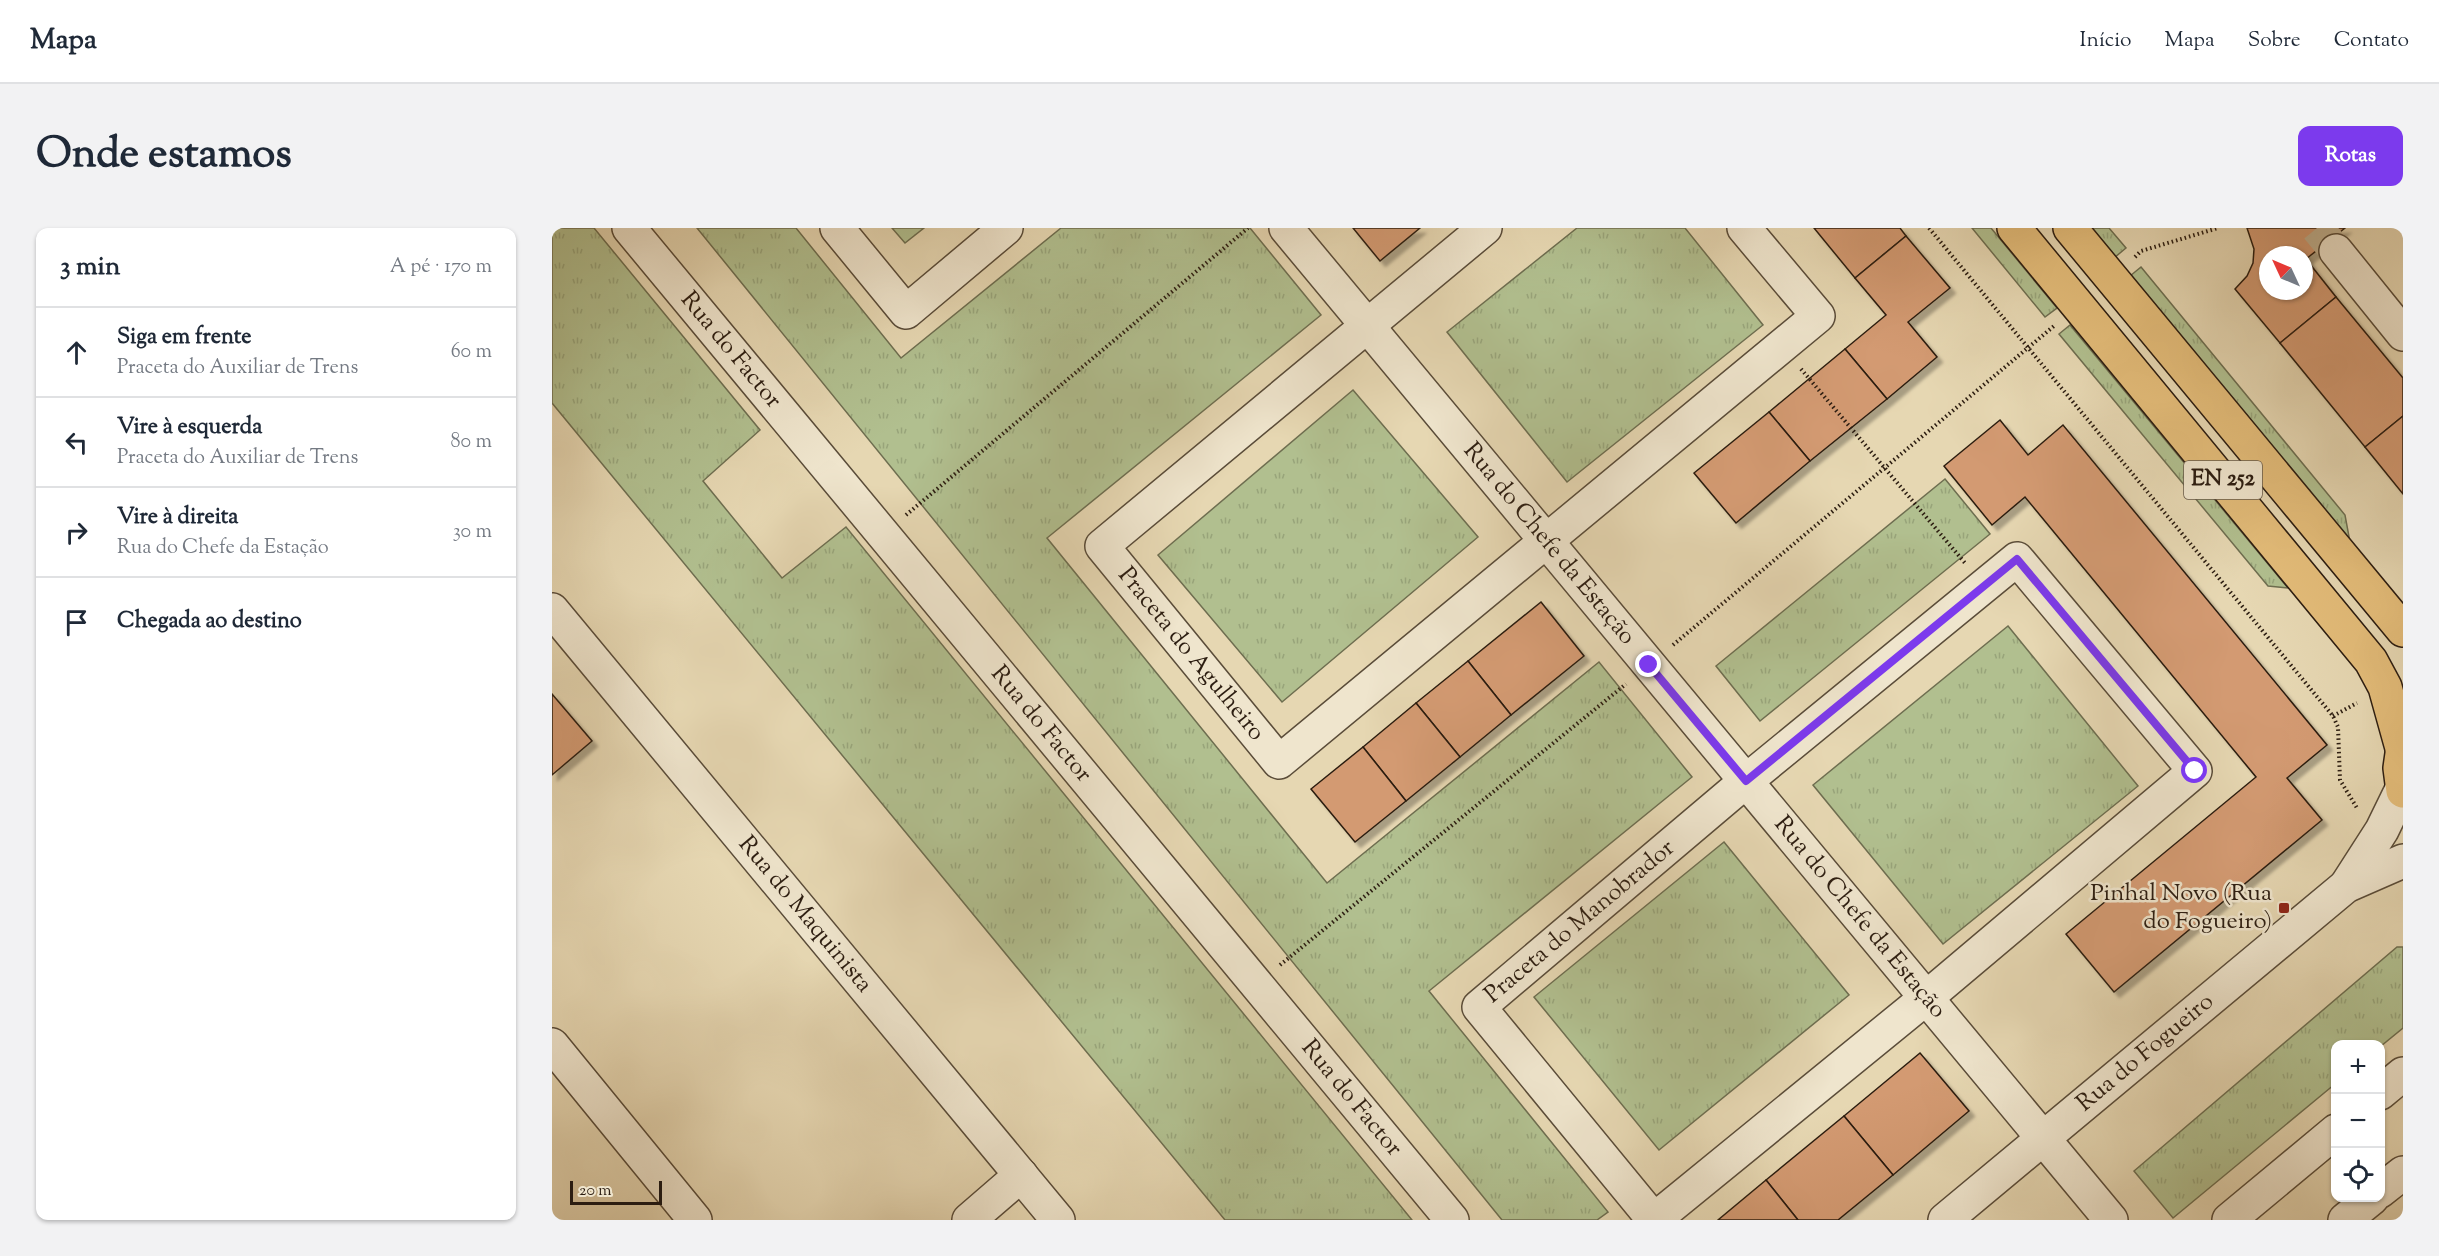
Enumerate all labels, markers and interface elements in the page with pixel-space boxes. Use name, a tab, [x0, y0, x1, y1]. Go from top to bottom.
text: Mapa	[30, 21, 97, 61]
text: Início	[2080, 26, 2132, 56]
text: Mapa	[2165, 26, 2215, 56]
text: Sobre	[2248, 26, 2301, 56]
text: Contato	[2334, 26, 2409, 56]
text: Onde estamos	[36, 126, 292, 186]
button: Rotas	[2298, 126, 2403, 186]
north arrow	[2259, 246, 2313, 300]
text: 3 min	[60, 249, 120, 286]
text: A pé · 170 m	[390, 253, 492, 282]
street label: Rua do Factor	[672, 285, 789, 416]
text: Siga em frente	[117, 322, 252, 354]
icon: ahead	[60, 336, 93, 369]
text: 60 m	[451, 338, 492, 367]
text: Praceta do Auxiliar de Trens	[117, 354, 358, 383]
text: Vire à esquerda	[117, 412, 262, 444]
icon: left	[60, 426, 93, 459]
text: 80 m	[451, 428, 492, 457]
street label: Rua do Chefe da Estação	[1454, 435, 1643, 653]
text: Praceta do Auxiliar de Trens	[117, 444, 358, 473]
road number: EN 252	[2184, 461, 2262, 499]
text: Vire à direita	[117, 502, 239, 534]
icon: right	[60, 516, 93, 549]
text: 30 m	[453, 518, 492, 547]
text: Rua do Chefe da Estação	[117, 534, 329, 563]
street label: Praceta do Agulheiro	[1109, 560, 1272, 749]
icon: arrive	[60, 606, 93, 639]
text: Chegada ao destino	[117, 606, 302, 638]
route end	[1635, 651, 1661, 677]
street label: Rua do Factor	[982, 659, 1100, 790]
route start	[2181, 757, 2207, 783]
street label: Rua do Chefe da Estação	[1765, 809, 1954, 1026]
street label: Rua do Maquinista	[730, 829, 880, 1001]
street label: Praceta do Manobrador	[1478, 832, 1682, 1012]
place label: Pinhal Novo (Rua do Fogueiro)	[2090, 877, 2272, 939]
marker: Pinhal Novo (Rua do Fogueiro)	[2277, 901, 2291, 915]
street label: Rua do Fogueiro	[2069, 986, 2222, 1120]
street label: Rua do Factor	[1292, 1033, 1410, 1164]
map controls	[2331, 1040, 2385, 1202]
button: +	[2331, 1040, 2385, 1094]
button: −	[2331, 1094, 2385, 1148]
button: locate	[2331, 1148, 2385, 1202]
scale bar	[570, 1178, 662, 1206]
text: 20 m	[579, 1180, 612, 1203]

